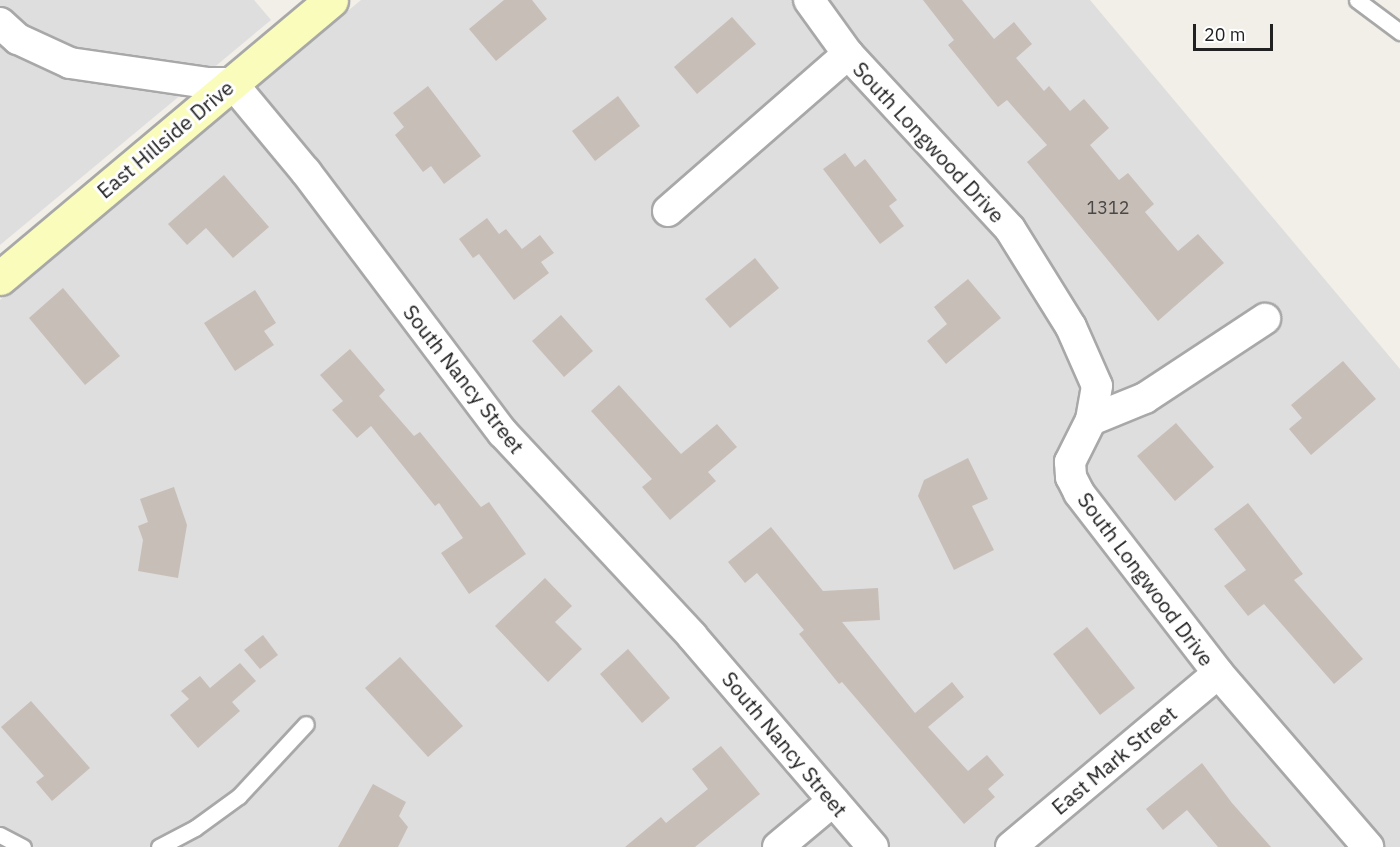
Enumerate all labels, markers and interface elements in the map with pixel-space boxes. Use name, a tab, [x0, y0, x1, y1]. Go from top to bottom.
scale bar	[1196, 12, 1276, 50]
text: 20 m	[1204, 23, 1246, 46]
street label: South Longwood Drive	[848, 56, 1010, 228]
street label: East Hillside Drive	[92, 75, 238, 203]
house number: 1312	[1086, 197, 1130, 219]
street label: South Nancy Street	[398, 300, 530, 458]
street label: South Longwood Drive	[1073, 487, 1219, 671]
street label: South Nancy Street	[717, 666, 853, 822]
street label: East Mark Street	[1046, 700, 1182, 820]

